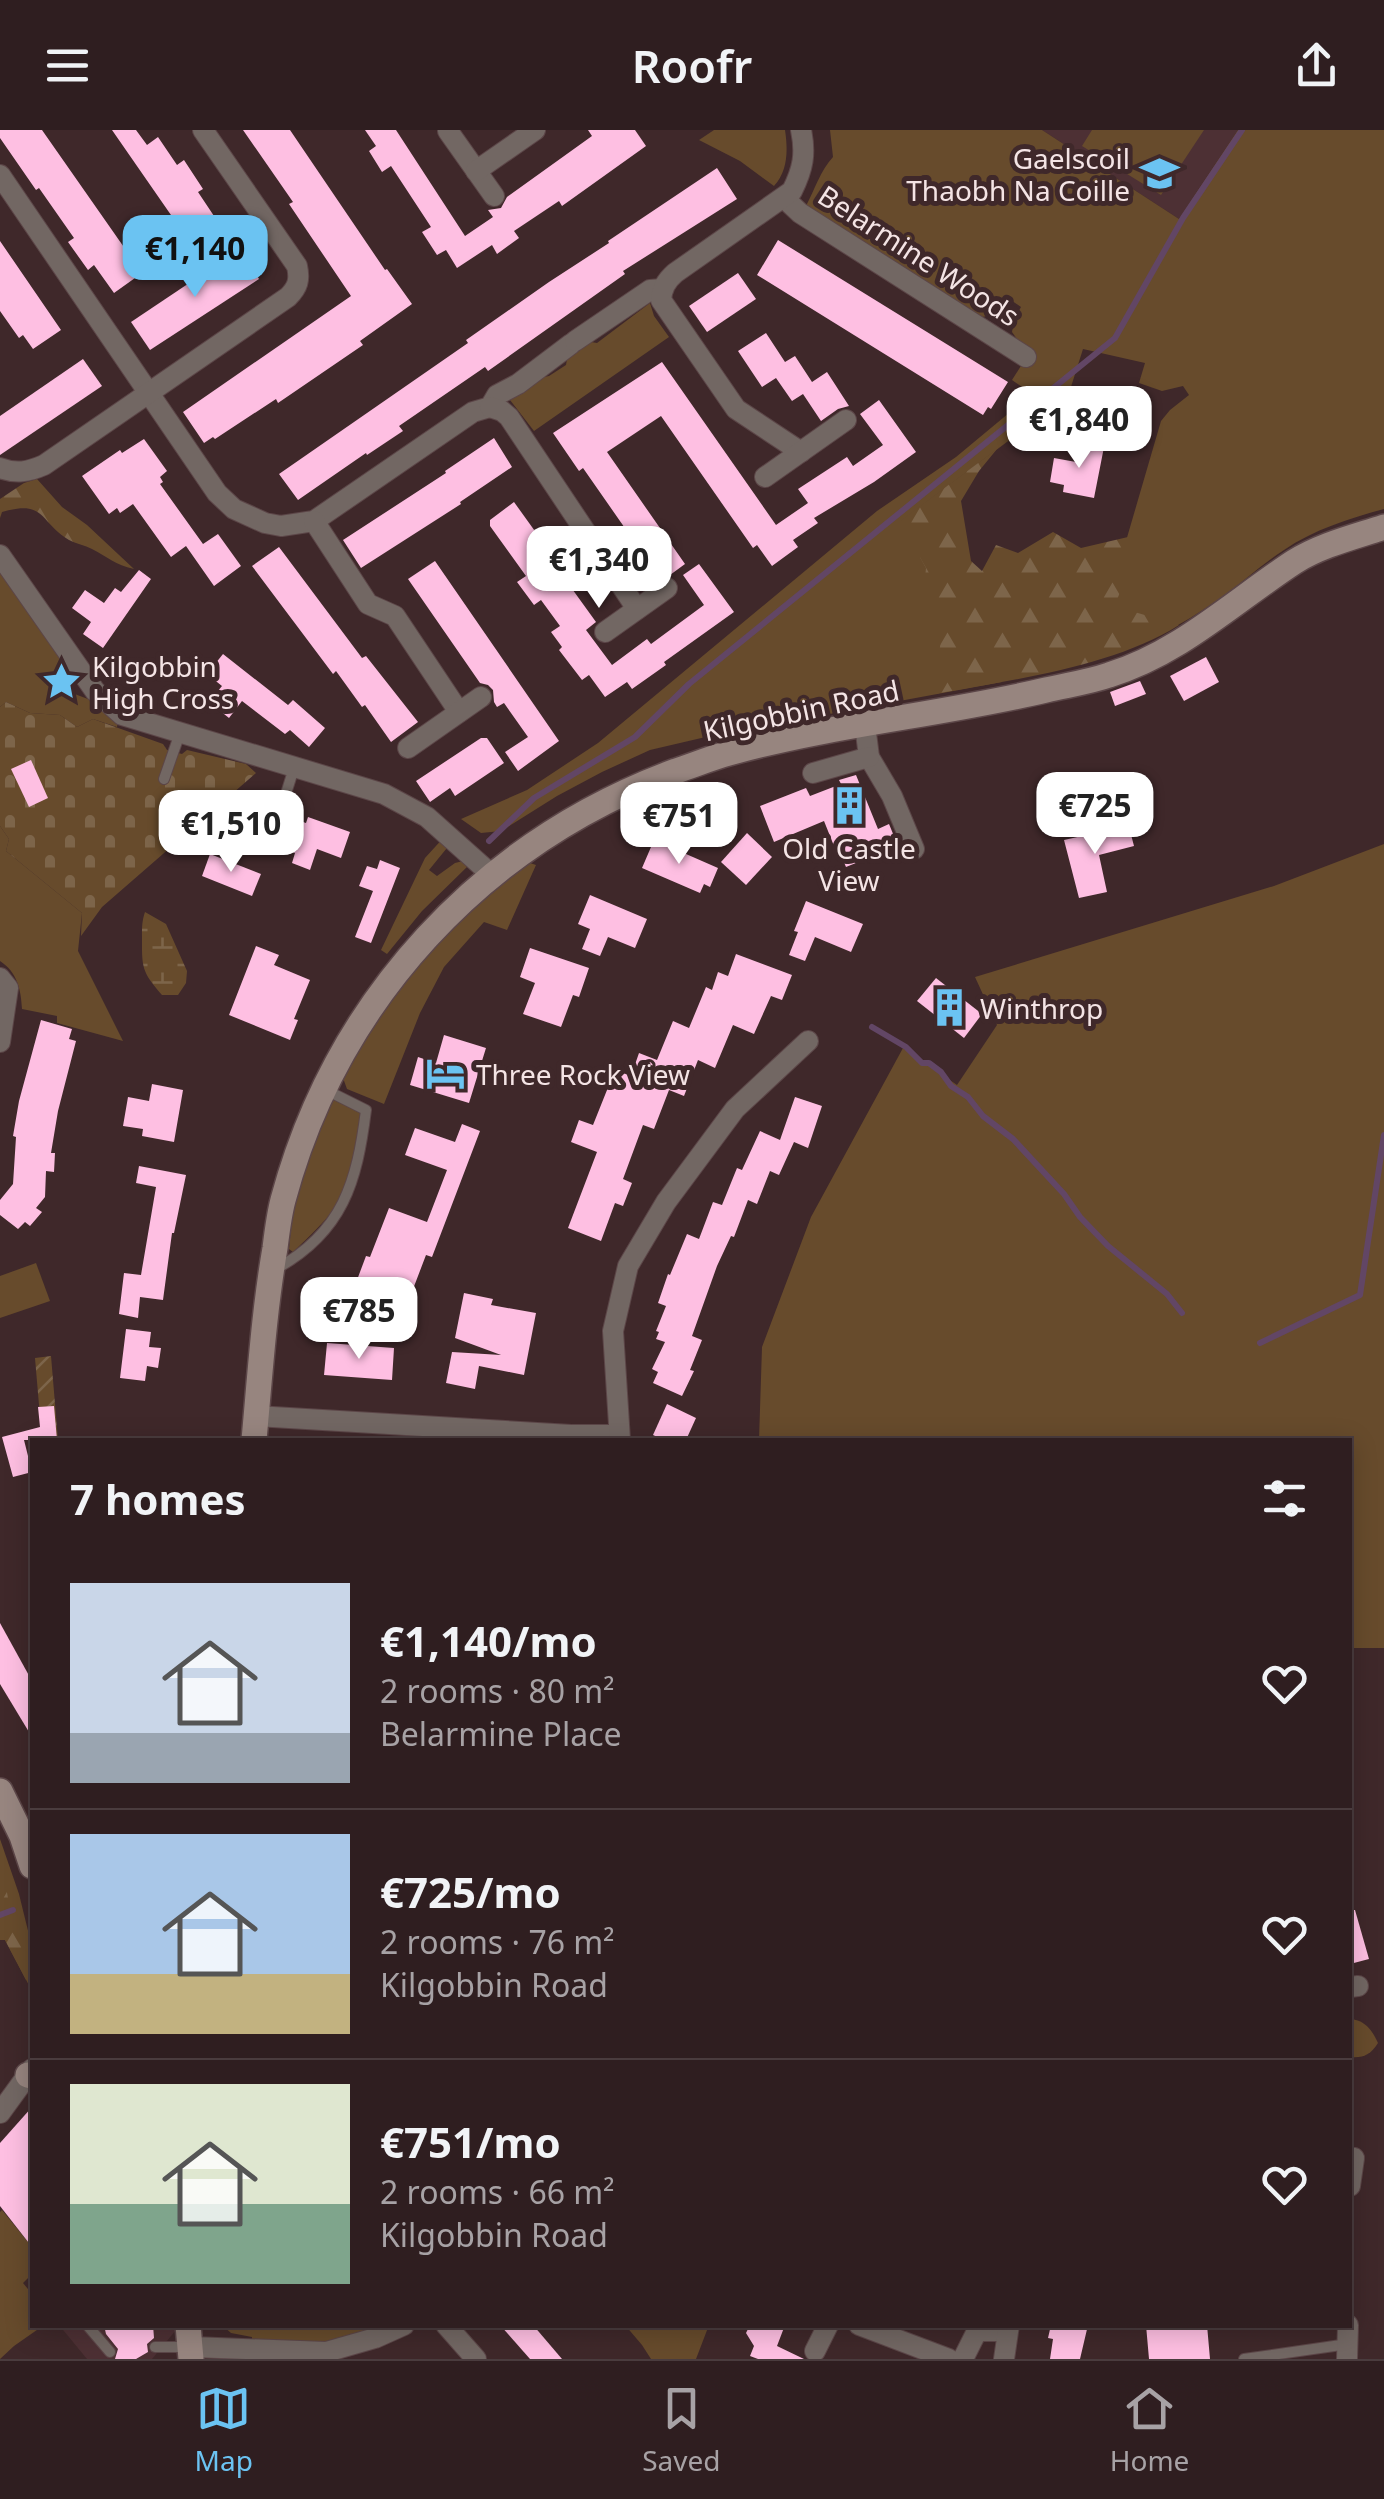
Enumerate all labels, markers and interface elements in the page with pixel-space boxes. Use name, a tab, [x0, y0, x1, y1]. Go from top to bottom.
text: Roofr	[632, 35, 752, 96]
icon: menu	[40, 38, 95, 93]
icon: share	[1289, 38, 1344, 93]
place label: Gaelscoil Thaobh Na Coille	[906, 139, 1130, 209]
school or university icon: Gaelscoil Thaobh Na Coille	[1139, 153, 1181, 195]
street label: Belarmine Woods	[811, 176, 1027, 334]
pin: €1,140	[114, 215, 276, 300]
text: €1,140	[145, 226, 245, 269]
pin: €1,840	[998, 386, 1160, 471]
text: €1,840	[1029, 397, 1129, 440]
pin: €1,340	[518, 526, 680, 611]
text: €1,340	[549, 537, 649, 580]
place label: Kilgobbin High Cross	[92, 647, 234, 717]
place icon: Kilgobbin High Cross	[41, 661, 83, 703]
street label: Kilgobbin Road	[699, 671, 903, 749]
pin: €725	[1036, 772, 1154, 857]
pin: €751	[620, 782, 738, 867]
text: €725	[1058, 783, 1132, 826]
building icon: Old Castle View	[828, 784, 870, 826]
pin: €1,510	[150, 790, 312, 875]
text: €751	[642, 793, 716, 836]
text: €1,510	[181, 801, 281, 844]
place label: Old Castle View	[782, 829, 916, 899]
building icon: Winthrop	[929, 987, 971, 1029]
place label: Winthrop	[980, 989, 1103, 1027]
hotel icon: Three Rock View	[425, 1053, 467, 1095]
place label: Three Rock View	[476, 1055, 690, 1093]
pin: €785	[300, 1277, 418, 1362]
text: €785	[322, 1288, 396, 1331]
text: 7 homes	[70, 1470, 246, 1527]
icon: filters	[1257, 1471, 1312, 1526]
text: €1,140/mo	[380, 1612, 597, 1669]
icon: home	[150, 1623, 270, 1743]
icon: heart	[1257, 1656, 1312, 1711]
text: 2 rooms · 80 m²	[380, 1669, 614, 1712]
text: Belarmine Place	[380, 1712, 622, 1755]
text: €725/mo	[380, 1863, 561, 1920]
icon: home	[150, 1874, 270, 1994]
icon: heart	[1257, 1907, 1312, 1962]
text: 2 rooms · 76 m²	[380, 1920, 614, 1963]
text: Kilgobbin Road	[380, 1963, 608, 2006]
text: €751/mo	[380, 2113, 561, 2170]
icon: home	[150, 2124, 270, 2244]
icon: heart	[1257, 2157, 1312, 2212]
text: 2 rooms · 66 m²	[380, 2170, 614, 2213]
text: Kilgobbin Road	[380, 2213, 608, 2256]
tab: Map	[195, 2381, 253, 2479]
tab: Saved	[642, 2381, 720, 2479]
tab: Home	[1110, 2381, 1189, 2479]

